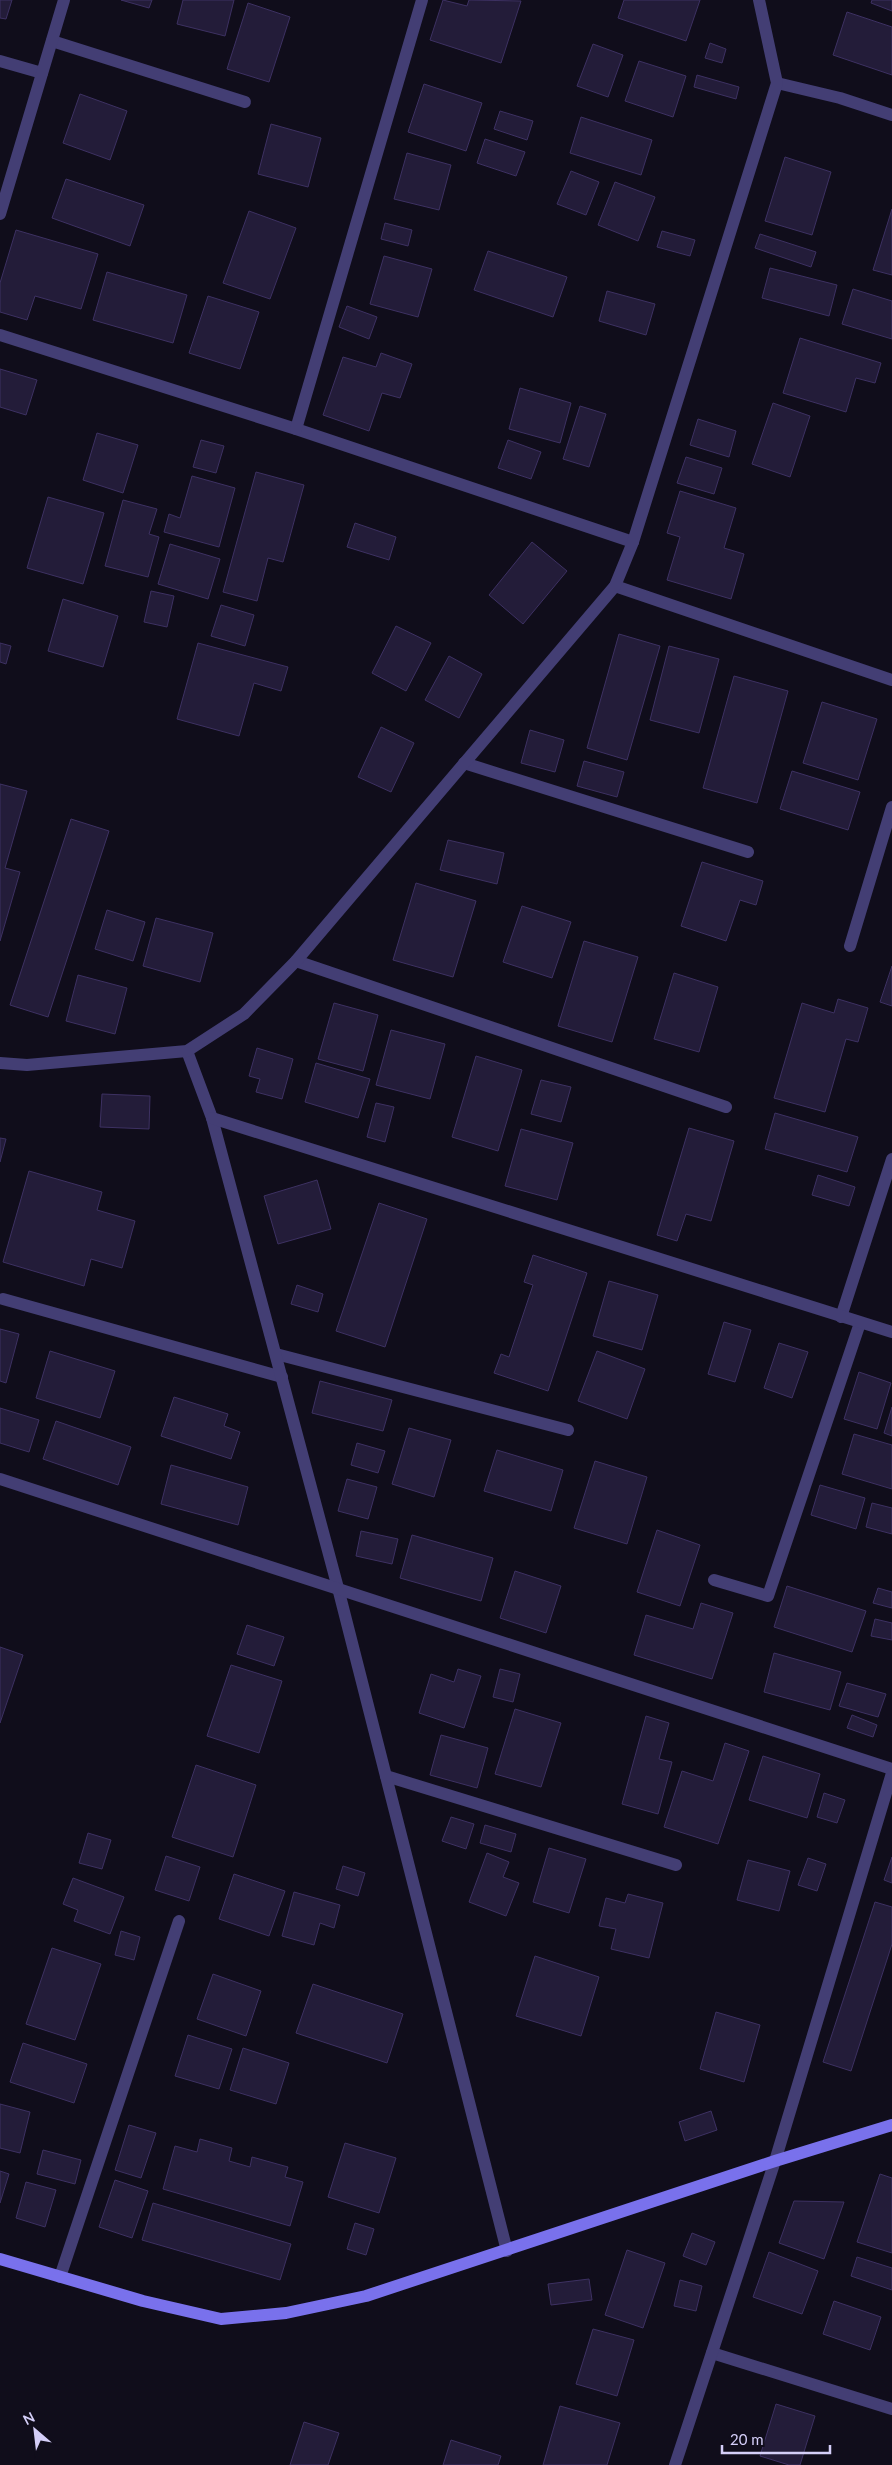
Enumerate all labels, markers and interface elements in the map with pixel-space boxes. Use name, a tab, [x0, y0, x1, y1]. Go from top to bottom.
north arrow	[10, 2405, 60, 2455]
text: N	[20, 2408, 37, 2428]
scale bar	[722, 2422, 830, 2454]
text: 20 m	[730, 2430, 764, 2448]

